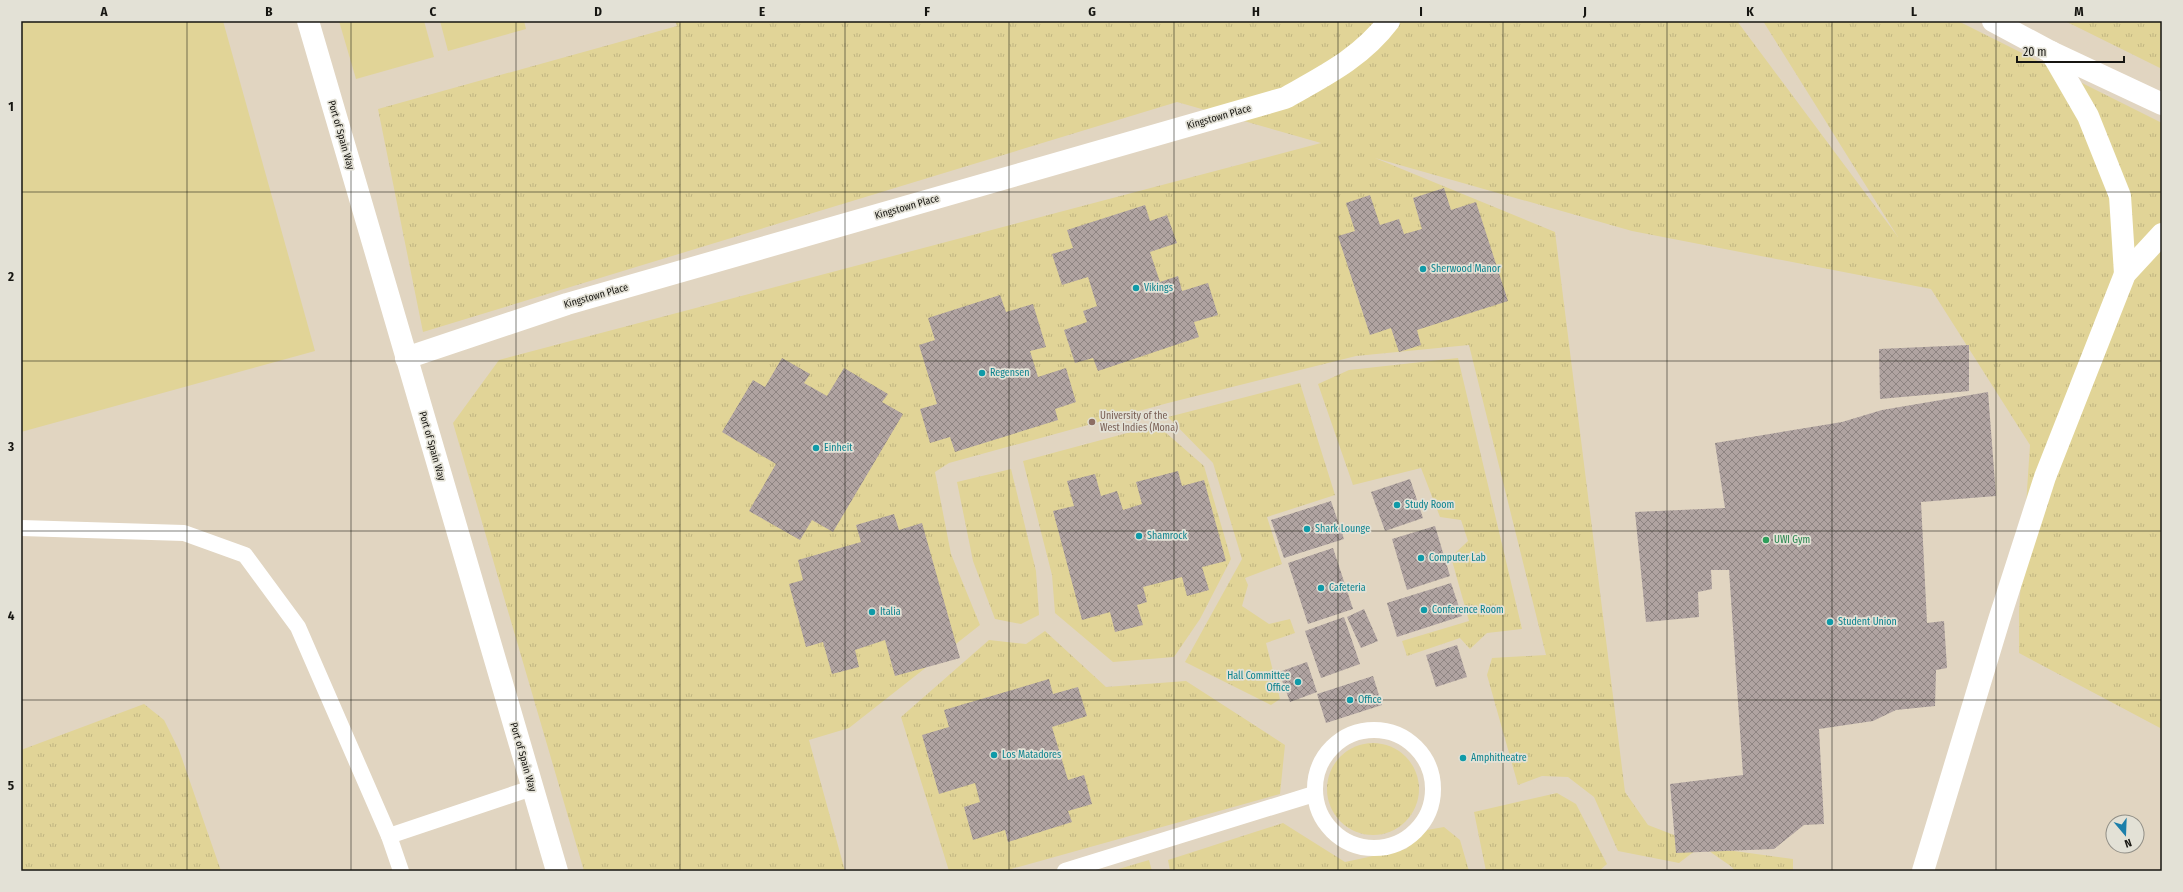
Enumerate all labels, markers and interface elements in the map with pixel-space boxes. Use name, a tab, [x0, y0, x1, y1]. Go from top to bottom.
text: A	[99, 4, 108, 19]
text: B	[265, 4, 273, 19]
text: C	[430, 4, 437, 19]
text: D	[594, 4, 602, 19]
text: E	[759, 4, 765, 19]
text: F	[924, 4, 930, 19]
text: G	[1088, 4, 1096, 19]
text: H	[1252, 4, 1260, 19]
text: I	[1419, 4, 1423, 19]
text: J	[1582, 4, 1587, 19]
text: K	[1746, 4, 1754, 19]
text: L	[1911, 4, 1917, 19]
text: M	[2074, 4, 2084, 19]
scale bar	[2017, 38, 2124, 64]
text: 20 m	[2023, 45, 2047, 59]
text: 1	[8, 99, 14, 114]
street label: Port of Spain Way	[325, 99, 357, 172]
street label: Kingstown Place	[1186, 102, 1253, 132]
street label: Kingstown Place	[874, 192, 941, 222]
place label: Sherwood Manor	[1431, 263, 1501, 275]
marker: Sherwood Manor	[1418, 264, 1428, 274]
text: 2	[7, 269, 14, 284]
street label: Kingstown Place	[563, 281, 630, 311]
place label: Vikings	[1144, 282, 1173, 294]
marker: Vikings	[1131, 283, 1141, 293]
place label: Regensen	[990, 367, 1029, 379]
marker: Regensen	[977, 368, 987, 378]
street label: Port of Spain Way	[416, 410, 448, 483]
place label: University of the West Indies (Mona)	[1100, 410, 1178, 434]
marker: University of the West Indies (Mona)	[1087, 417, 1097, 427]
text: 3	[7, 439, 14, 454]
place label: Einheit	[824, 442, 853, 454]
marker: Einheit	[811, 443, 821, 453]
place label: Study Room	[1405, 499, 1454, 511]
marker: Study Room	[1392, 500, 1402, 510]
place label: Shark Lounge	[1315, 523, 1370, 535]
marker: Shark Lounge	[1302, 524, 1312, 534]
place label: Shamrock	[1147, 530, 1188, 542]
marker: Shamrock	[1134, 531, 1144, 541]
place label: UWI Gym	[1774, 534, 1810, 546]
marker: UWI Gym	[1761, 535, 1771, 545]
place label: Computer Lab	[1429, 552, 1486, 564]
marker: Computer Lab	[1416, 553, 1426, 563]
place label: Cafeteria	[1329, 582, 1366, 594]
marker: Cafeteria	[1316, 583, 1326, 593]
place label: Conference Room	[1432, 604, 1504, 616]
marker: Conference Room	[1419, 605, 1429, 615]
place label: Italia	[880, 606, 901, 618]
marker: Italia	[867, 607, 877, 617]
text: 4	[8, 608, 15, 623]
place label: Student Union	[1838, 616, 1897, 628]
marker: Student Union	[1825, 617, 1835, 627]
place label: Hall Committee Office	[1227, 670, 1290, 694]
marker: Hall Committee Office	[1293, 677, 1303, 687]
place label: Office	[1358, 694, 1382, 706]
marker: Office	[1345, 695, 1355, 705]
street label: Port of Spain Way	[507, 721, 539, 794]
place label: Los Matadores	[1002, 749, 1061, 761]
marker: Los Matadores	[989, 750, 999, 760]
place label: Amphitheatre	[1471, 752, 1527, 764]
marker: Amphitheatre	[1458, 753, 1468, 763]
text: 5	[8, 778, 14, 793]
north arrow	[2105, 814, 2145, 854]
text: N	[2123, 836, 2133, 850]

